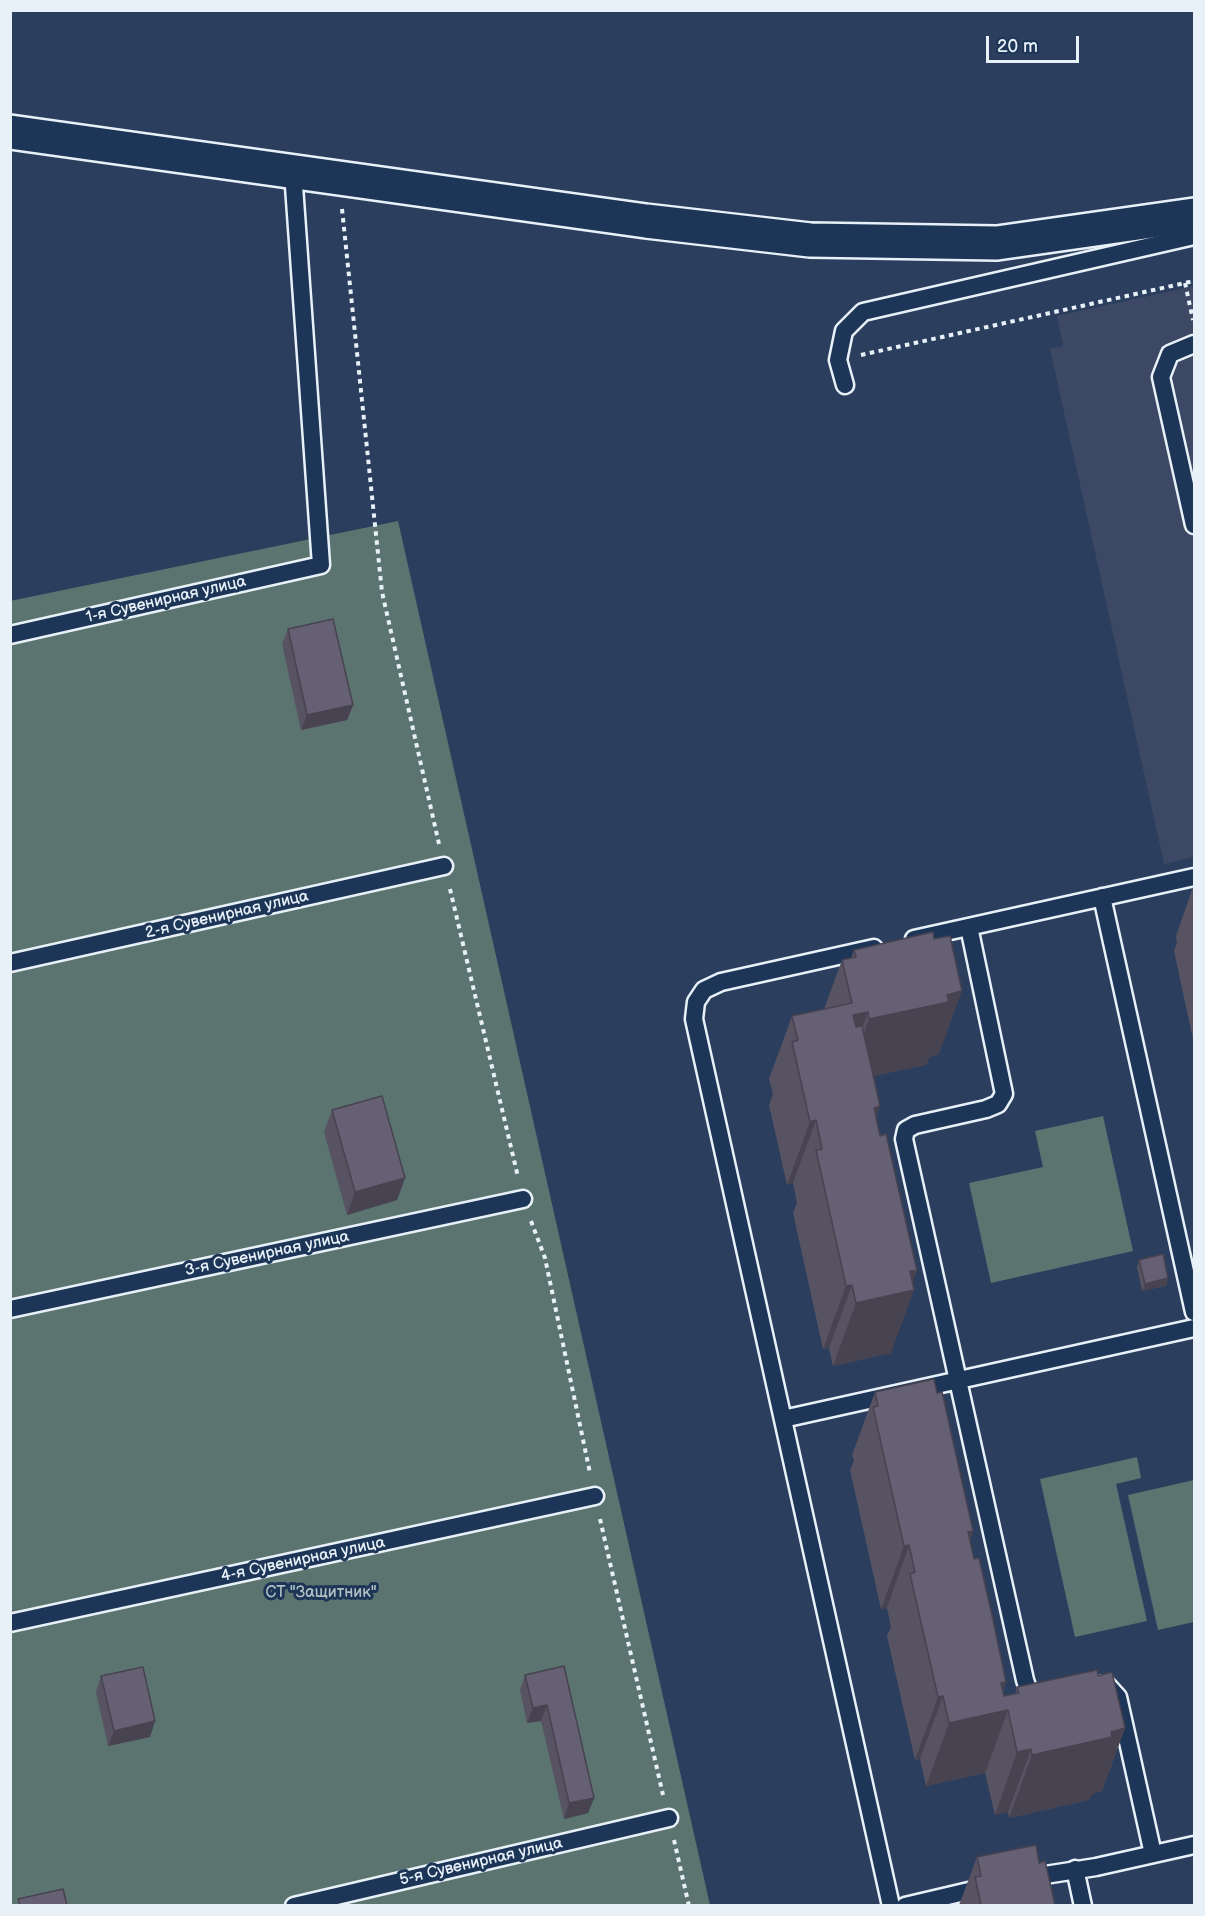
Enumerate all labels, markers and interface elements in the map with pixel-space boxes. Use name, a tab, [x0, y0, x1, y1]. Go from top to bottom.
scale bar	[989, 24, 1082, 62]
text: 20 m	[997, 36, 1038, 57]
street label: 1-я Сувенирная улица	[84, 572, 248, 628]
street label: 2-я Сувенирная улица	[143, 887, 311, 943]
street label: 3-я Сувенирная улица	[183, 1227, 351, 1281]
street label: 4-я Сувенирная улица	[219, 1533, 387, 1587]
park label: СТ "Защитник"	[265, 1583, 377, 1603]
street label: 5-я Сувенирная улица	[398, 1834, 564, 1890]

